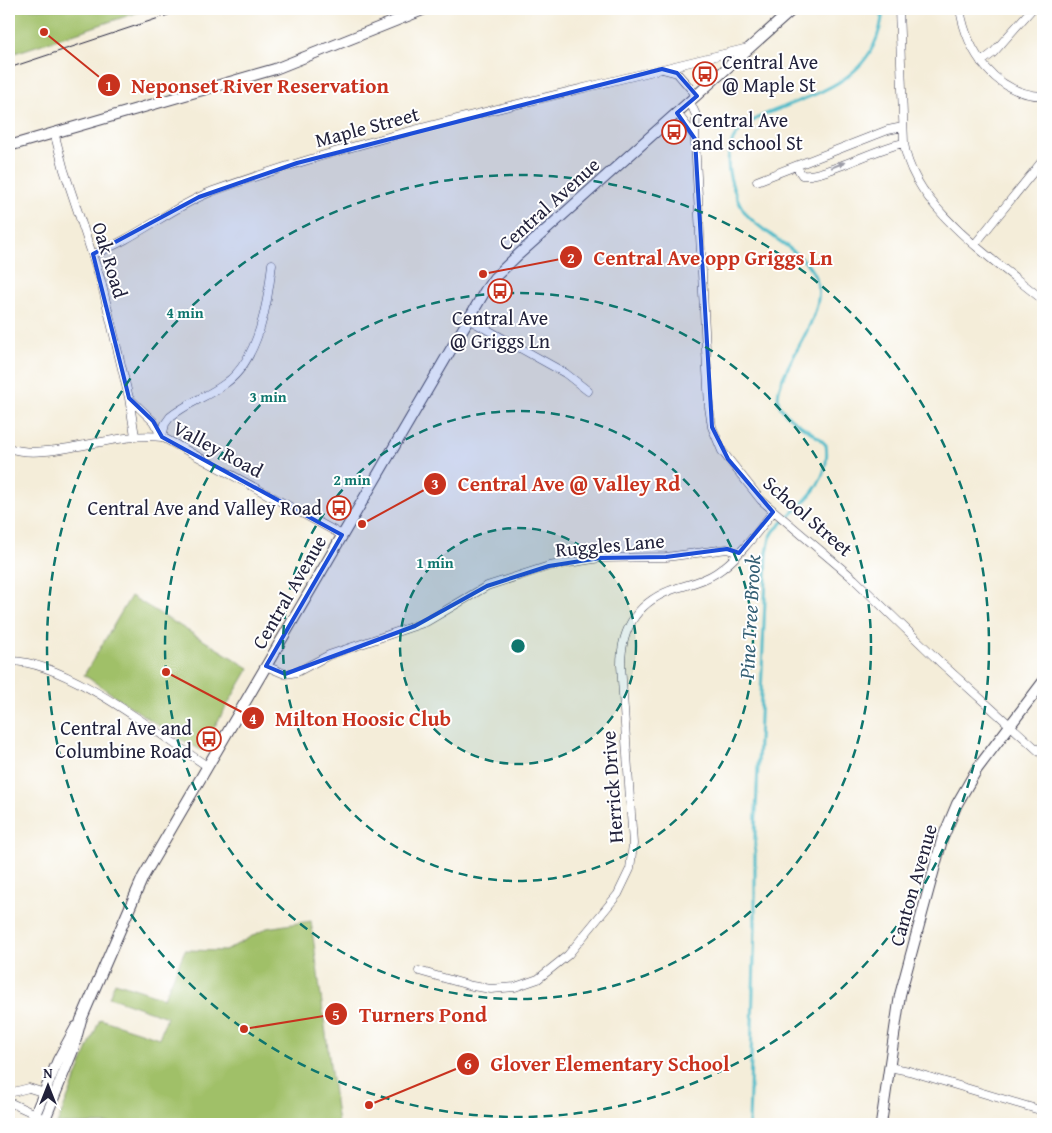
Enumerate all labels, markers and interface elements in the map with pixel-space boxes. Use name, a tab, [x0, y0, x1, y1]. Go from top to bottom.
place label: Central Ave @ Maple St	[722, 47, 818, 99]
bus stop icon: Central Ave @ Maple St	[692, 61, 718, 87]
callout: Neponset River Reservation	[96, 67, 399, 103]
text: Neponset River Reservation	[131, 70, 389, 101]
text: 1	[105, 75, 113, 96]
street label: Maple Street	[312, 99, 422, 154]
place label: Central Ave and school St	[692, 105, 803, 157]
bus stop icon: Central Ave and school St	[661, 119, 687, 145]
street label: Central Avenue	[492, 150, 606, 257]
one-way arrow	[831, 161, 846, 169]
street label: Oak Road	[85, 218, 136, 302]
callout: Central Ave opp Griggs Ln	[558, 239, 843, 275]
text: Central Ave opp Griggs Ln	[593, 242, 833, 273]
text: 2	[567, 247, 575, 268]
bus stop icon: Central Ave @ Griggs Ln	[487, 278, 513, 304]
text: 4 min	[166, 302, 204, 323]
place label: Central Ave @ Griggs Ln	[450, 303, 550, 355]
text: 3 min	[249, 386, 287, 407]
street label: Valley Road	[168, 413, 269, 485]
callout: Central Ave @ Valley Rd	[422, 466, 690, 502]
text: Central Ave @ Valley Rd	[458, 468, 680, 499]
street label: School Street	[757, 468, 860, 563]
text: 2 min	[333, 469, 371, 490]
text: 3	[431, 473, 439, 494]
place label: Central Ave and Valley Road	[88, 493, 322, 522]
bus stop icon: Central Ave and Valley Road	[326, 495, 352, 521]
street label: Ruggles Lane	[554, 525, 666, 564]
street label: Central Avenue	[244, 529, 333, 654]
text: 1 min	[416, 552, 454, 573]
water label: Pine Tree Brook	[731, 554, 768, 681]
centre of rings	[509, 637, 527, 655]
callout: Milton Hoosic Club	[240, 700, 461, 736]
text: Milton Hoosic Club	[275, 703, 451, 734]
text: 4	[249, 708, 257, 729]
place label: Central Ave and Columbine Road	[55, 713, 192, 765]
bus stop icon: Central Ave and Columbine Road	[196, 726, 222, 752]
street label: Herrick Drive	[593, 730, 630, 844]
street label: Canton Avenue	[881, 820, 944, 949]
callout: Turners Pond	[324, 996, 497, 1032]
text: Turners Pond	[359, 999, 487, 1030]
text: 5	[332, 1004, 340, 1025]
callout: Glover Elementary School	[455, 1046, 739, 1082]
text: Glover Elementary School	[490, 1048, 730, 1079]
text: 6	[464, 1053, 472, 1074]
north arrow	[22, 1060, 72, 1110]
text: N	[43, 1063, 53, 1083]

